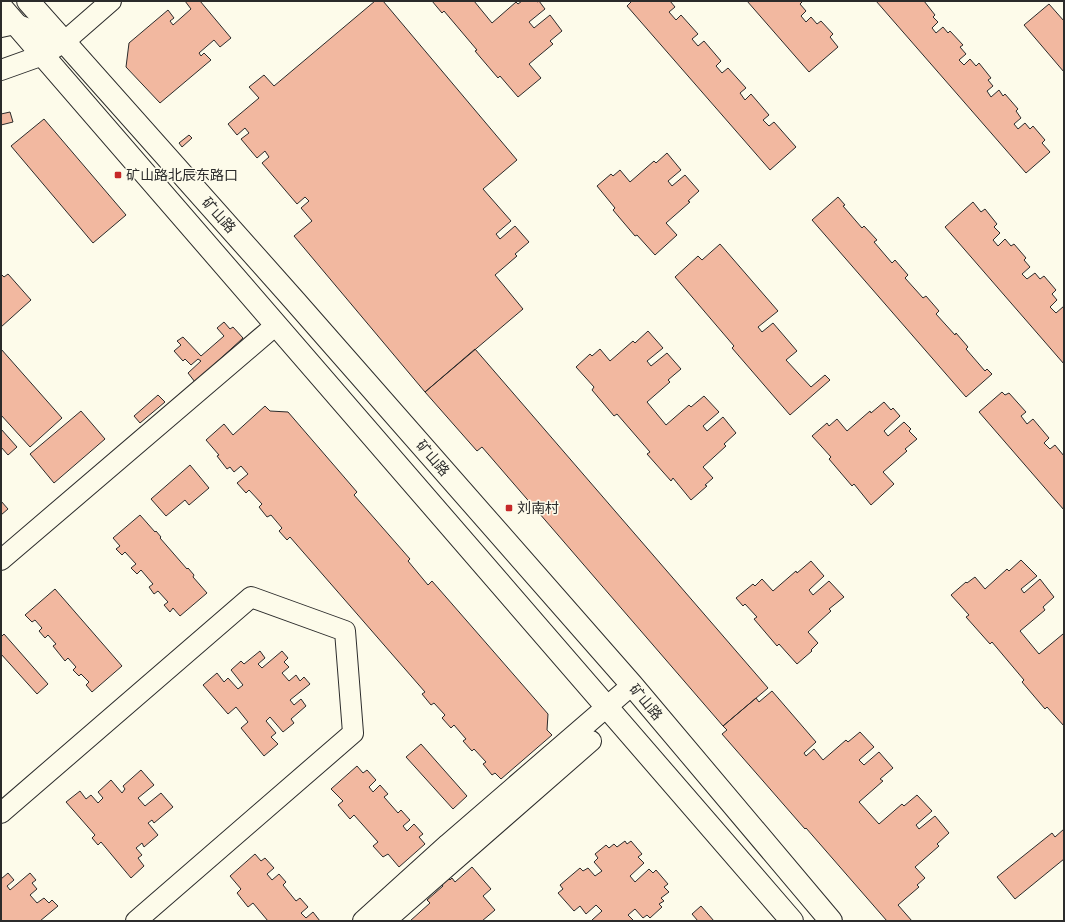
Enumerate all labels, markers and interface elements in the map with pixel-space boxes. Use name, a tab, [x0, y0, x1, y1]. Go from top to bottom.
place label: 矿山路北辰东路口	[126, 166, 238, 184]
marker: 矿山路北辰东路口	[113, 170, 123, 180]
street label: 矿山路	[198, 193, 240, 237]
street label: 矿山路	[412, 436, 454, 480]
place label: 刘南村	[517, 499, 559, 517]
marker: 刘南村	[504, 503, 514, 513]
street label: 矿山路	[626, 680, 666, 724]

